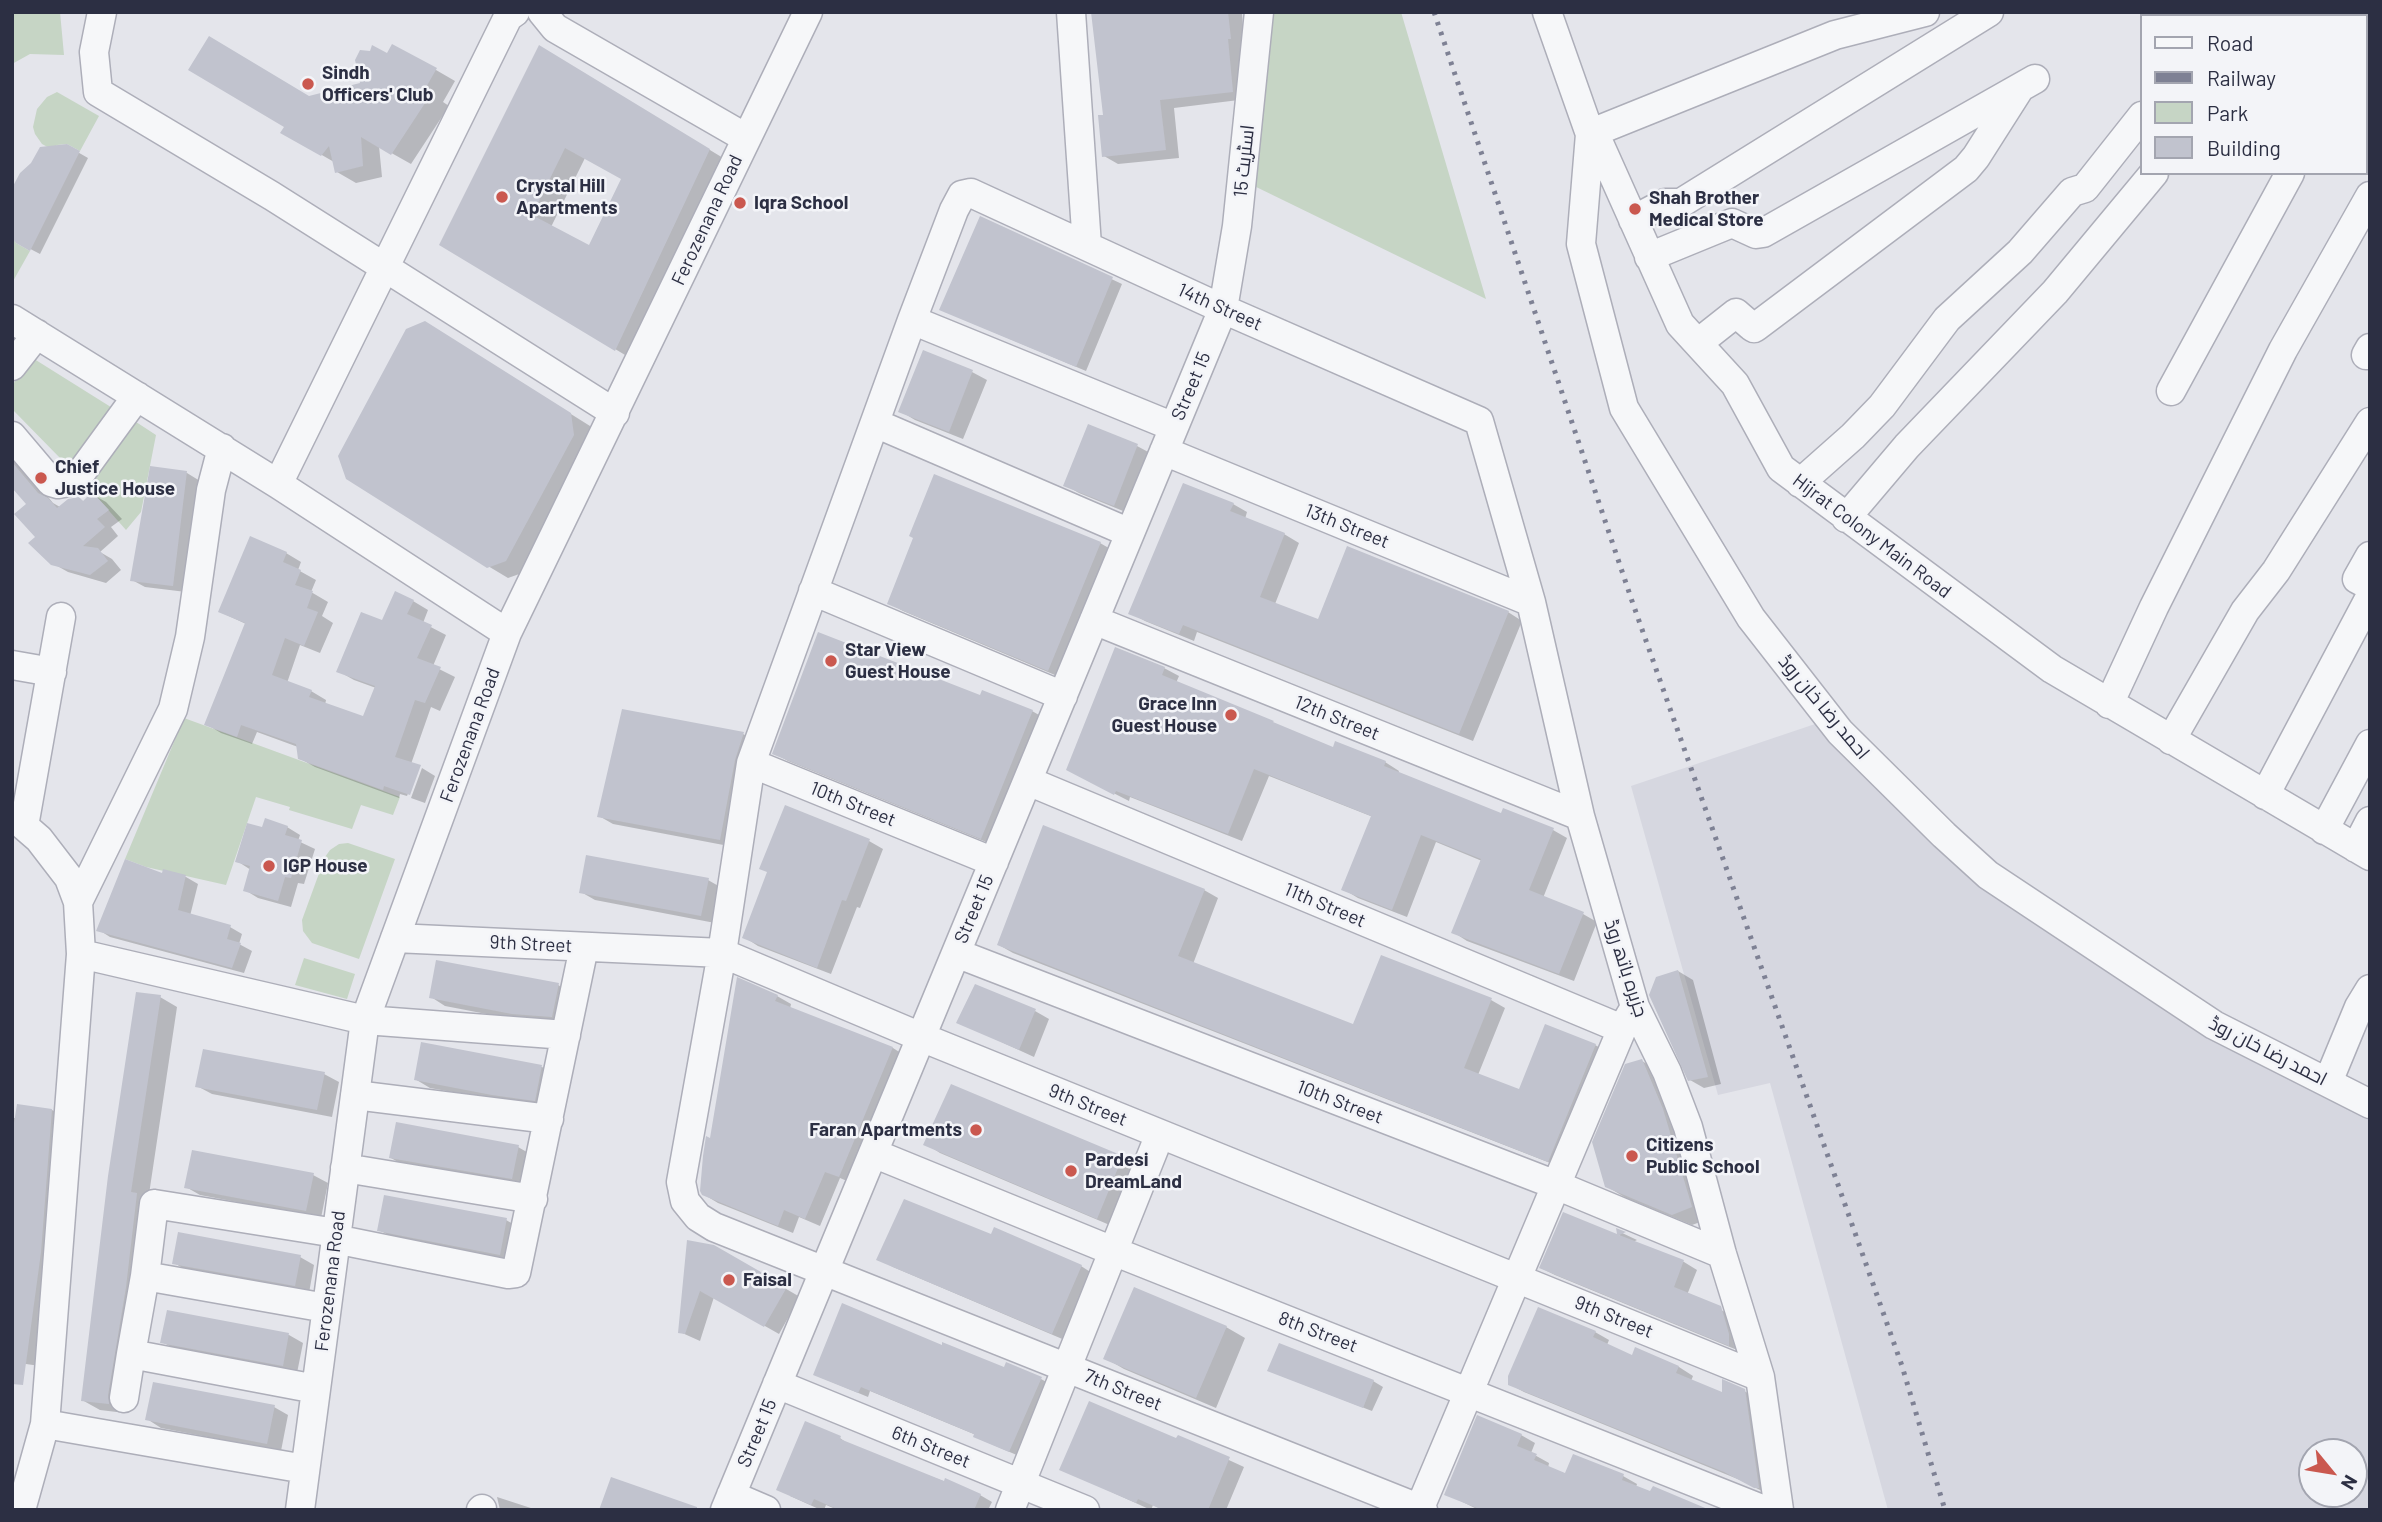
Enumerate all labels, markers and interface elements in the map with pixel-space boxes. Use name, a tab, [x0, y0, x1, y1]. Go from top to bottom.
legend	[2140, 14, 2368, 175]
text: Road	[2207, 30, 2253, 55]
place label: Sindh Officers' Club	[322, 62, 433, 106]
text: Railway	[2207, 65, 2276, 90]
marker: Sindh Officers' Club	[300, 76, 316, 92]
text: Park	[2207, 100, 2248, 125]
street label: اسٹریٹ 15	[1229, 124, 1259, 198]
text: Building	[2207, 135, 2281, 160]
street label: Ferozenana Road	[667, 151, 747, 289]
place label: Crystal Hill Apartments	[516, 175, 618, 219]
place label: Shah Brother Medical Store	[1649, 187, 1764, 231]
marker: Crystal Hill Apartments	[494, 189, 510, 205]
place label: Iqra School	[754, 192, 848, 214]
marker: Iqra School	[732, 195, 748, 211]
marker: Shah Brother Medical Store	[1627, 201, 1643, 217]
street label: 14th Street	[1174, 278, 1266, 336]
street label: Street 15	[1166, 348, 1216, 424]
place label: Chief Justice House	[55, 456, 175, 500]
street label: Hijrat Colony Main Road	[1788, 469, 1956, 603]
marker: Chief Justice House	[33, 470, 49, 486]
street label: 13th Street	[1301, 499, 1393, 553]
place label: Star View Guest House	[845, 639, 951, 683]
street label: احمد رضا خان روڈ	[1774, 650, 1874, 764]
marker: Star View Guest House	[823, 653, 839, 669]
street label: Ferozenana Road	[435, 665, 505, 805]
street label: 12th Street	[1291, 691, 1383, 745]
place label: Grace Inn Guest House	[1111, 693, 1217, 737]
marker: Grace Inn Guest House	[1223, 707, 1239, 723]
street label: 10th Street	[807, 777, 899, 831]
place label: IGP House	[283, 855, 368, 877]
marker: IGP House	[261, 858, 277, 874]
street label: Street 15	[949, 871, 999, 947]
street label: 11th Street	[1281, 878, 1369, 932]
street label: جزیرہ باتھ روڈ	[1599, 916, 1653, 1020]
street label: 9th Street	[489, 930, 573, 958]
street label: احمد رضا خان روڈ	[2205, 1011, 2331, 1091]
street label: 10th Street	[1294, 1075, 1386, 1129]
street label: 9th Street	[1045, 1079, 1131, 1131]
place label: Faran Apartments	[809, 1119, 962, 1141]
marker: Faran Apartments	[968, 1122, 984, 1138]
place label: Citizens Public School	[1646, 1134, 1760, 1178]
marker: Citizens Public School	[1624, 1148, 1640, 1164]
place label: Pardesi DreamLand	[1085, 1149, 1182, 1193]
marker: Pardesi DreamLand	[1063, 1163, 1079, 1179]
street label: Ferozenana Road	[310, 1209, 350, 1353]
place label: Faisal	[743, 1269, 792, 1291]
marker: Faisal	[721, 1272, 737, 1288]
street label: 9th Street	[1571, 1291, 1657, 1343]
street label: 8th Street	[1275, 1307, 1361, 1357]
street label: 7th Street	[1081, 1364, 1165, 1416]
street label: Street 15	[732, 1395, 782, 1471]
street label: 6th Street	[888, 1421, 974, 1473]
north arrow	[2298, 1438, 2368, 1508]
text: N	[2337, 1472, 2363, 1494]

